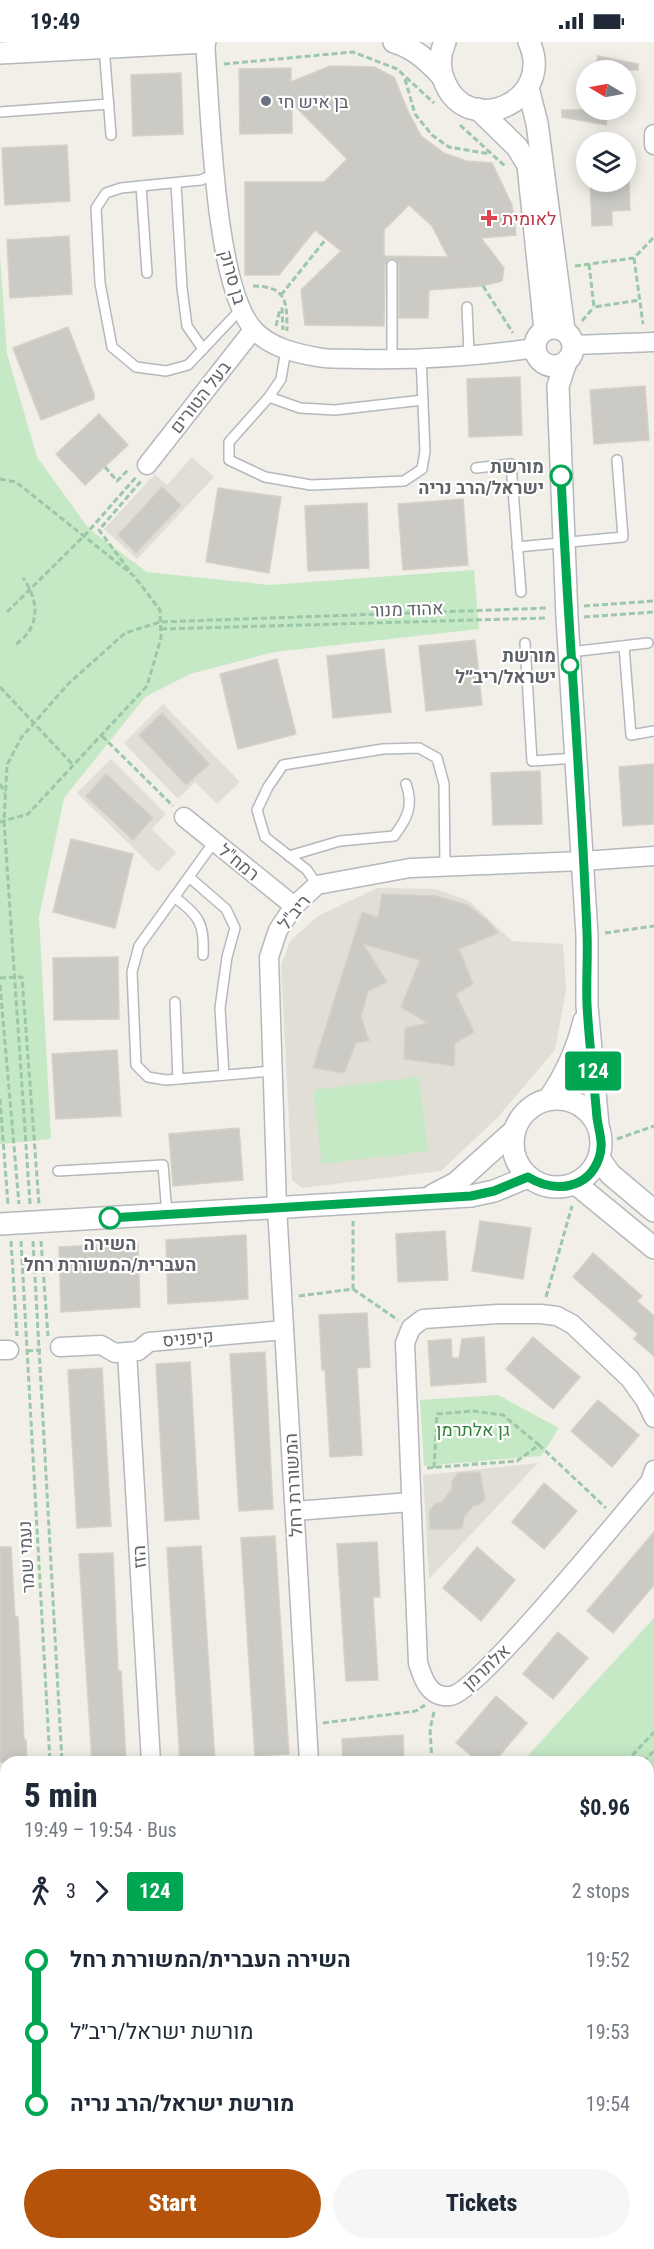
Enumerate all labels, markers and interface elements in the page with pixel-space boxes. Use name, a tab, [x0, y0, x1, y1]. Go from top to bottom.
text: 19:49	[30, 9, 81, 34]
north arrow	[576, 60, 636, 120]
map controls	[576, 60, 636, 192]
place label: בן איש חי	[278, 91, 349, 112]
marker: בן איש חי	[259, 94, 273, 108]
button: layers	[576, 132, 636, 192]
place label: לאומית	[502, 208, 556, 229]
marker: לאומית	[480, 209, 498, 227]
street label: בן סרוק	[215, 247, 251, 307]
street label: בעל הטורים	[165, 356, 235, 437]
place label: מורשת ישראל/הרב נריה	[418, 456, 544, 498]
marker: מורשת ישראל/הרב נריה	[550, 465, 572, 487]
street label: אהוד מנור	[370, 597, 444, 621]
place label: מורשת ישראל/ריב״ל	[455, 645, 556, 687]
marker: מורשת ישראל/ריב״ל	[561, 656, 579, 674]
street label: רמח"ל	[214, 839, 264, 885]
street label: ריב"ל	[274, 890, 314, 934]
line badge: 124	[558, 1052, 628, 1090]
text: 124	[577, 1059, 609, 1083]
marker: השירה העברית/המשוררת רחל	[99, 1207, 121, 1229]
place label: השירה העברית/המשוררת רחל	[24, 1233, 196, 1275]
street label: קיפניס	[162, 1325, 214, 1351]
park label: גן אלתרמן	[436, 1419, 510, 1440]
street label: המשוררת רחל	[280, 1433, 306, 1537]
street label: נעמי שמר	[14, 1520, 38, 1594]
street label: הזז	[128, 1545, 150, 1569]
street label: אלתרמן	[458, 1640, 514, 1694]
text: 5 min	[24, 1776, 98, 1815]
text: $0.96	[579, 1795, 630, 1820]
text: 19:49 – 19:54 · Bus	[24, 1818, 177, 1842]
icon: walk	[24, 1875, 57, 1908]
icon: forward	[85, 1875, 118, 1908]
text: 3	[66, 1879, 76, 1903]
text: 124	[139, 1879, 171, 1903]
text: 2 stops	[572, 1879, 630, 1903]
text: השירה העברית/המשוררת רחל	[70, 1947, 351, 1972]
text: 19:52	[586, 1948, 630, 1972]
text: מורשת ישראל/ריב״ל	[70, 2019, 254, 2044]
text: 19:53	[586, 2020, 630, 2044]
text: מורשת ישראל/הרב נריה	[70, 2091, 294, 2116]
text: 19:54	[586, 2092, 630, 2116]
button: Start	[24, 2169, 321, 2238]
button: Tickets	[333, 2169, 630, 2238]

